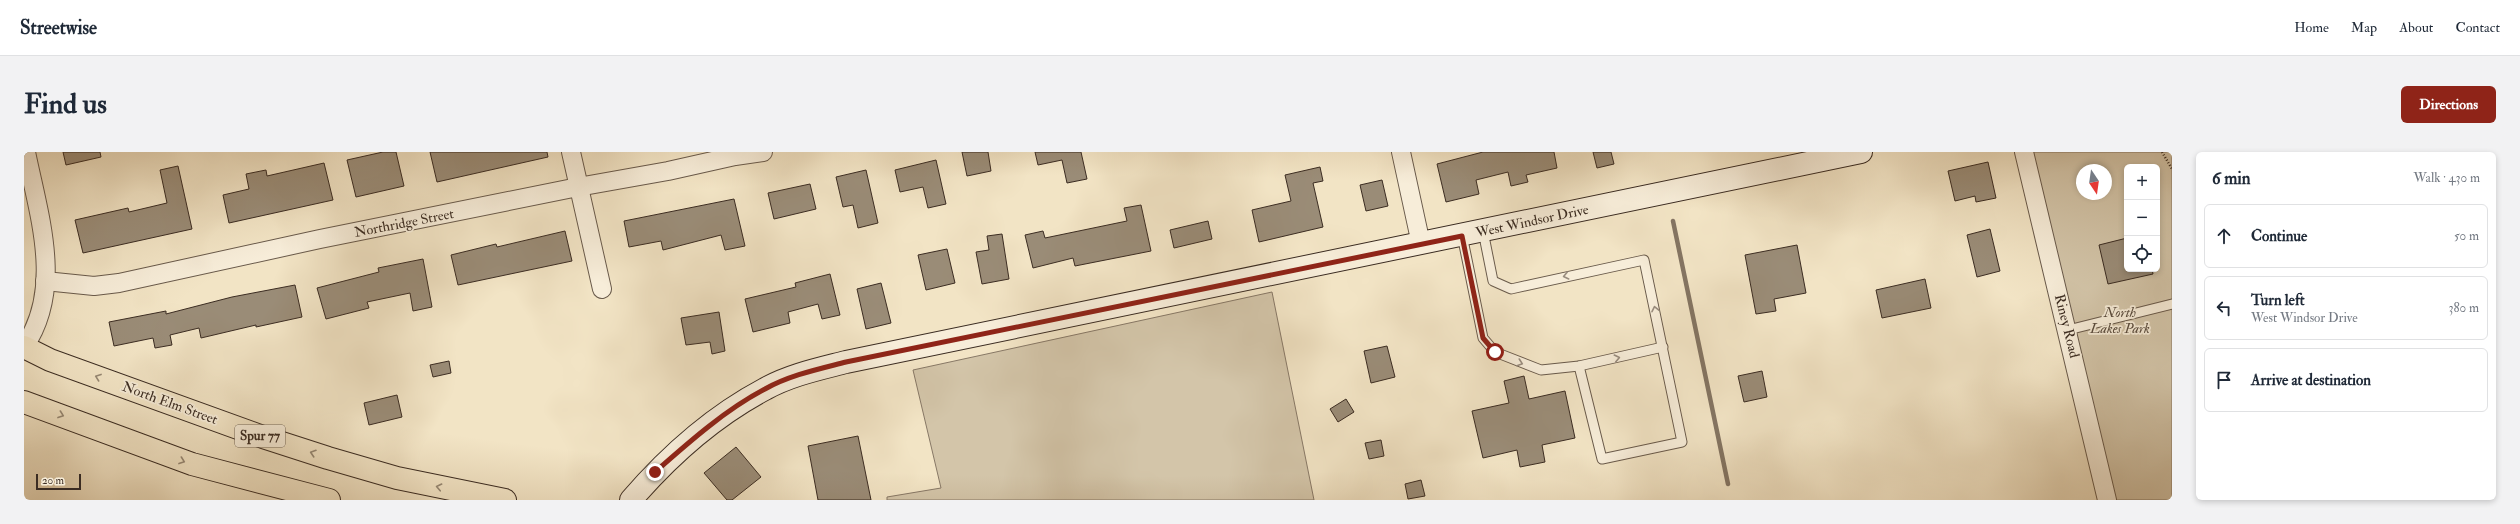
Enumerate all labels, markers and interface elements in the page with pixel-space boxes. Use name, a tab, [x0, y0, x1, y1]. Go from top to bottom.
text: Streetwise	[20, 16, 97, 40]
text: Home	[2294, 19, 2329, 36]
text: Map	[2351, 19, 2377, 36]
text: About	[2399, 19, 2433, 36]
text: Contact	[2455, 19, 2500, 36]
button: Directions	[2401, 86, 2496, 123]
text: Find us	[24, 87, 107, 122]
north arrow	[2076, 164, 2112, 200]
map controls	[2124, 164, 2160, 272]
button: +	[2124, 164, 2160, 200]
text: 6 min	[2212, 168, 2251, 189]
text: Walk · 430 m	[2414, 170, 2480, 186]
button: −	[2124, 200, 2160, 236]
street label: West Windsor Drive	[1473, 201, 1590, 241]
street label: Northridge Street	[353, 205, 456, 241]
icon: ahead	[2213, 225, 2235, 247]
text: Continue	[2251, 227, 2307, 246]
text: 50 m	[2454, 228, 2479, 244]
button: locate	[2124, 236, 2160, 272]
one-way arrow	[1563, 272, 1569, 280]
text: Turn left	[2251, 291, 2305, 310]
street label: Riney Road	[2050, 292, 2083, 360]
icon: left	[2213, 297, 2235, 319]
text: 380 m	[2448, 300, 2479, 316]
park label: North Lakes Park	[2089, 304, 2150, 337]
one-way arrow	[1651, 306, 1659, 312]
text: West Windsor Drive	[2251, 310, 2358, 326]
route start	[1486, 343, 1504, 361]
one-way arrow	[1614, 354, 1621, 362]
one-way arrow	[1517, 358, 1524, 367]
icon: arrive	[2213, 369, 2235, 391]
text: Arrive at destination	[2251, 371, 2371, 390]
one-way arrow	[95, 374, 102, 382]
street label: North Elm Street	[120, 378, 220, 428]
one-way arrow	[57, 411, 64, 419]
road number: Spur 77	[235, 425, 285, 447]
one-way arrow	[310, 449, 317, 458]
one-way arrow	[179, 456, 186, 464]
route end	[646, 463, 664, 481]
scale bar	[36, 472, 81, 491]
text: 20 m	[42, 474, 64, 487]
one-way arrow	[436, 483, 442, 491]

